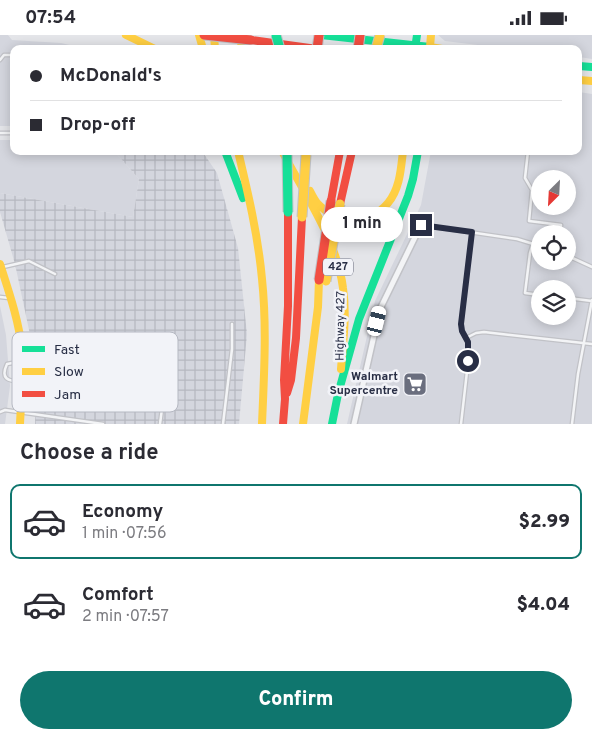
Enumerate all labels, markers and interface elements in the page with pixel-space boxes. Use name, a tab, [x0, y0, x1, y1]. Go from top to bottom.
text: 07:54	[25, 6, 76, 30]
text: McDonald's	[60, 64, 162, 88]
text: Drop-off	[60, 113, 135, 137]
north arrow	[531, 170, 576, 215]
map controls	[531, 170, 576, 325]
callout: 1 min	[321, 207, 404, 243]
text: 1 min	[342, 214, 382, 234]
route end	[410, 214, 432, 236]
button: locate	[531, 225, 576, 270]
road number: 427	[323, 258, 353, 275]
button: layers	[531, 280, 576, 325]
street label: Highway 427	[332, 291, 350, 361]
car	[366, 305, 387, 337]
legend	[12, 332, 178, 412]
text: Fast	[54, 342, 80, 359]
route start	[457, 350, 479, 372]
text: Slow	[54, 364, 84, 381]
place label: Walmart Supercentre	[329, 369, 398, 399]
supermarket icon: Walmart Supercentre	[402, 371, 428, 397]
text: Jam	[54, 387, 81, 404]
text: Choose a ride	[20, 440, 158, 467]
icon: car	[22, 499, 67, 544]
text: Economy	[82, 500, 163, 524]
text: $2.99	[519, 510, 570, 534]
text: 1 min · 07:56	[82, 524, 166, 544]
icon: car	[22, 582, 67, 627]
text: Comfort	[82, 583, 154, 607]
text: $4.04	[516, 593, 570, 617]
text: 2 min · 07:57	[82, 607, 169, 627]
button: Confirm	[20, 671, 572, 729]

